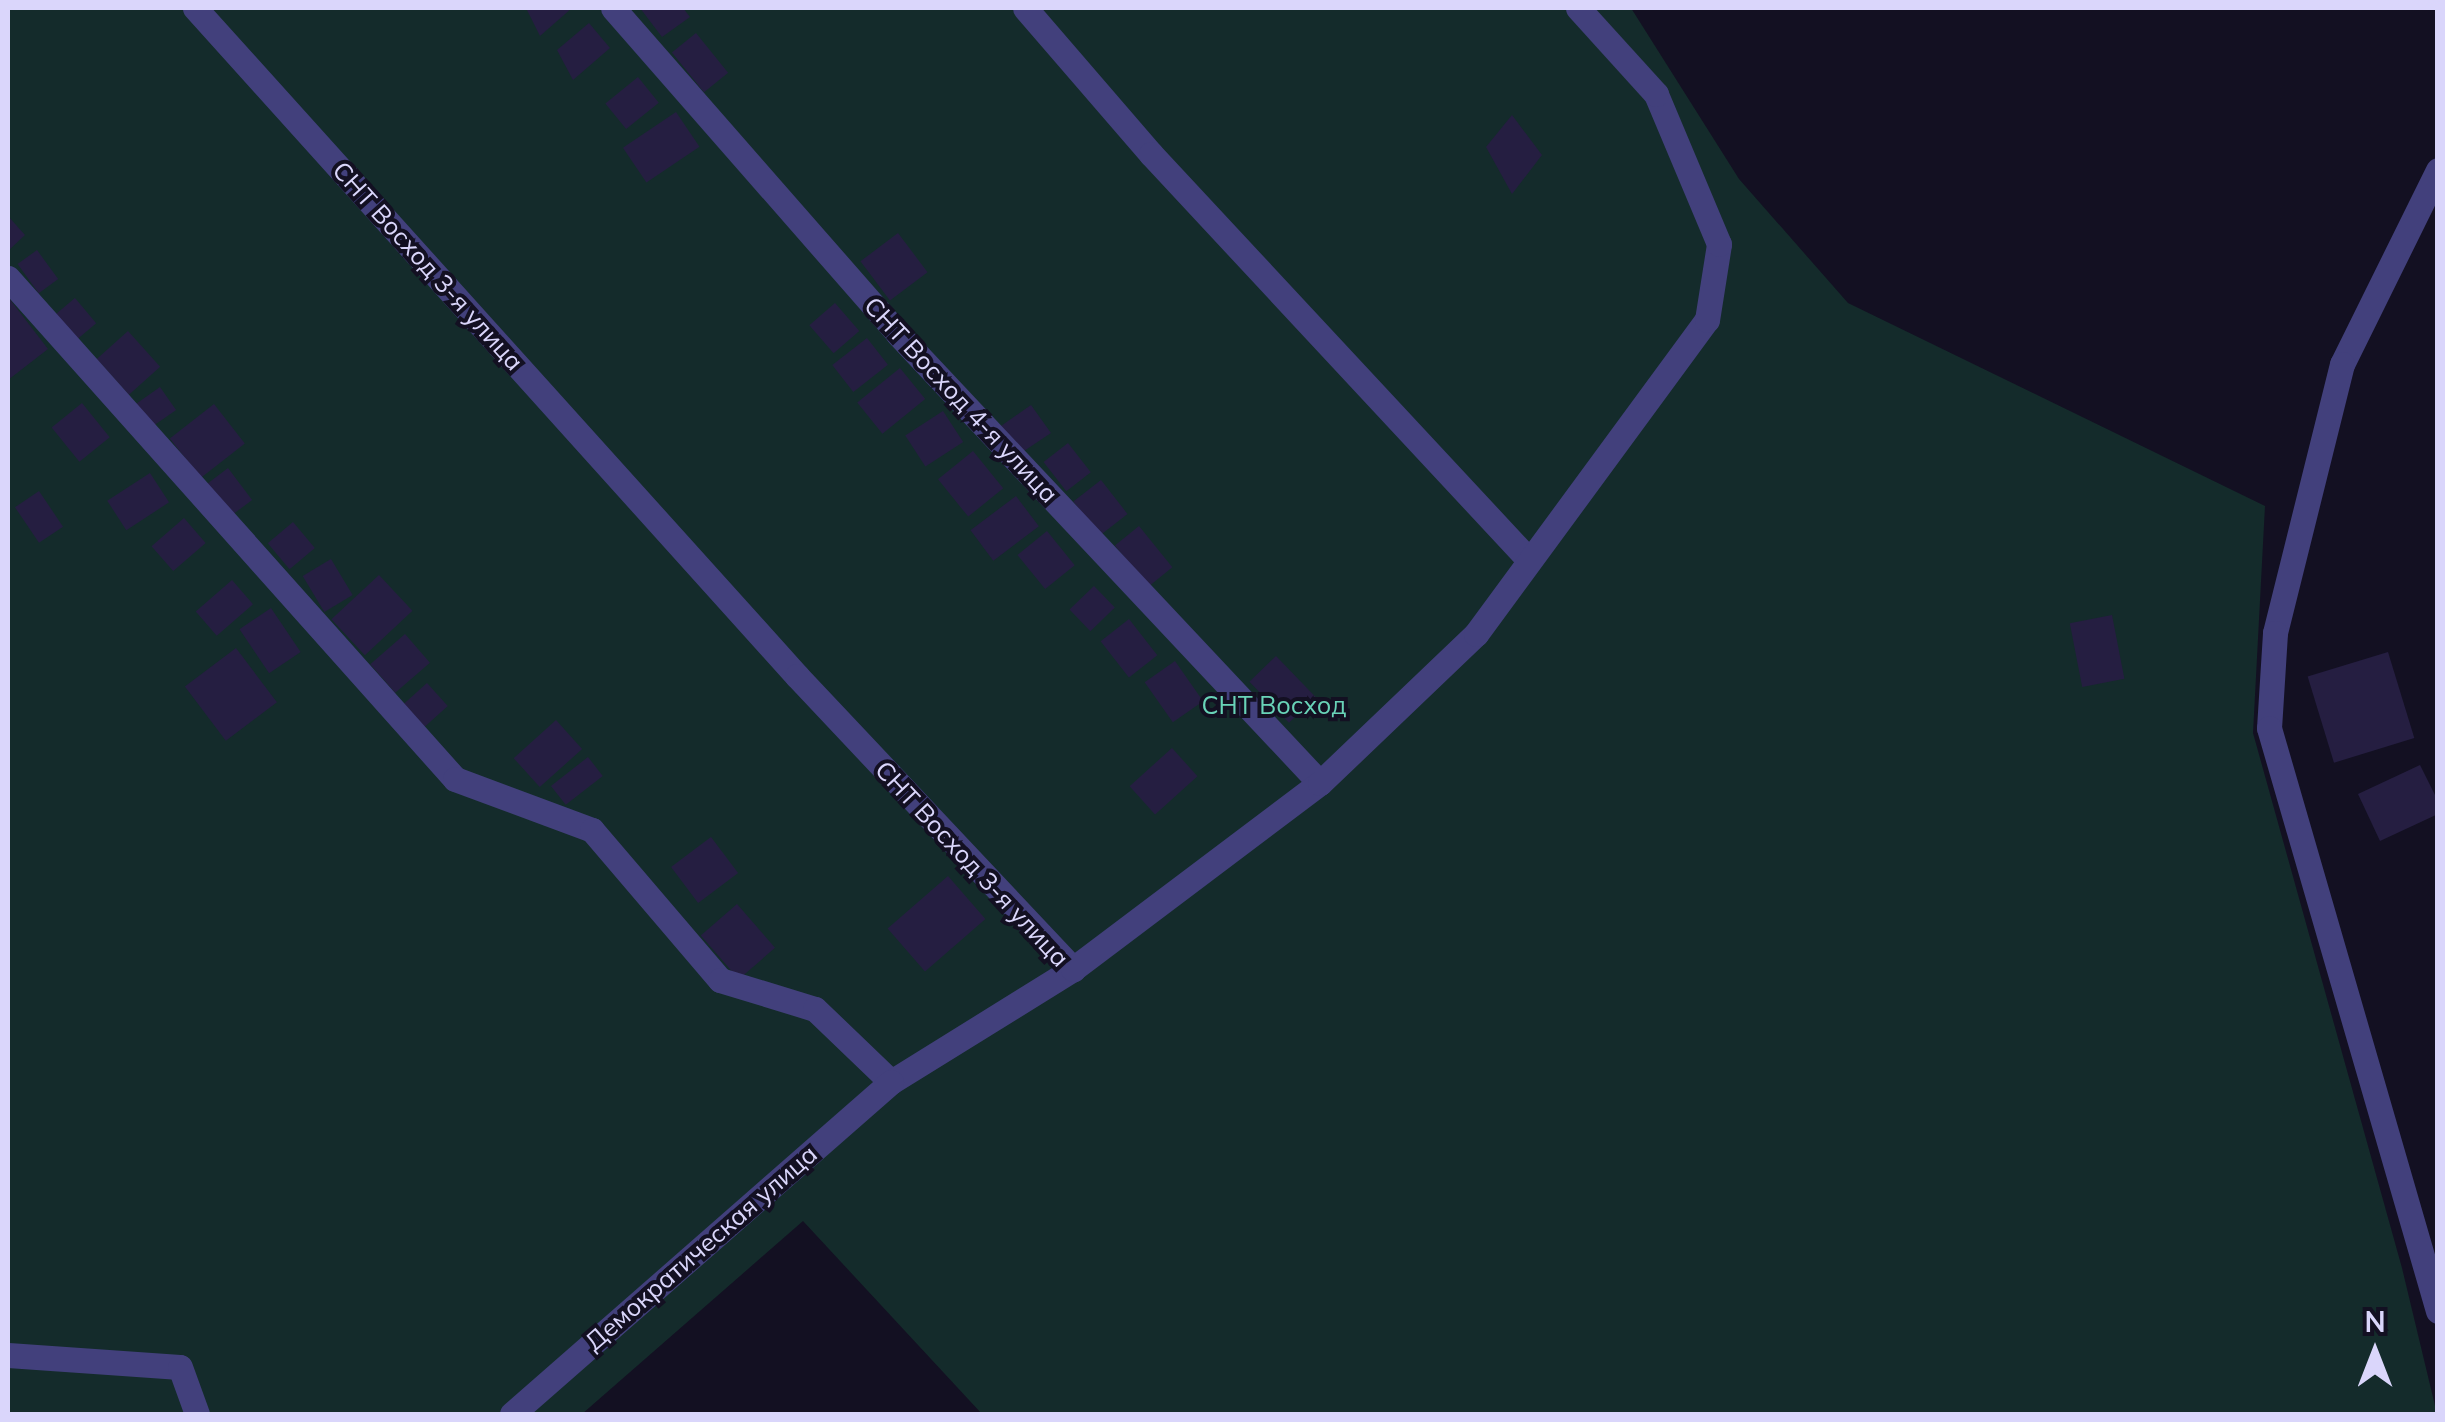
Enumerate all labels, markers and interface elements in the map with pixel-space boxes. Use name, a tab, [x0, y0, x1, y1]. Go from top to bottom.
street label: СНТ Восход 3-я улица	[326, 155, 530, 377]
street label: СНТ Восход 4-я улица	[858, 291, 1064, 509]
park label: СНТ Восход	[1201, 690, 1347, 720]
street label: СНТ Восход 3-я улица	[869, 755, 1075, 973]
street label: Демократическая улица	[579, 1139, 823, 1357]
north arrow	[2325, 1302, 2425, 1402]
text: N	[2364, 1304, 2386, 1339]

